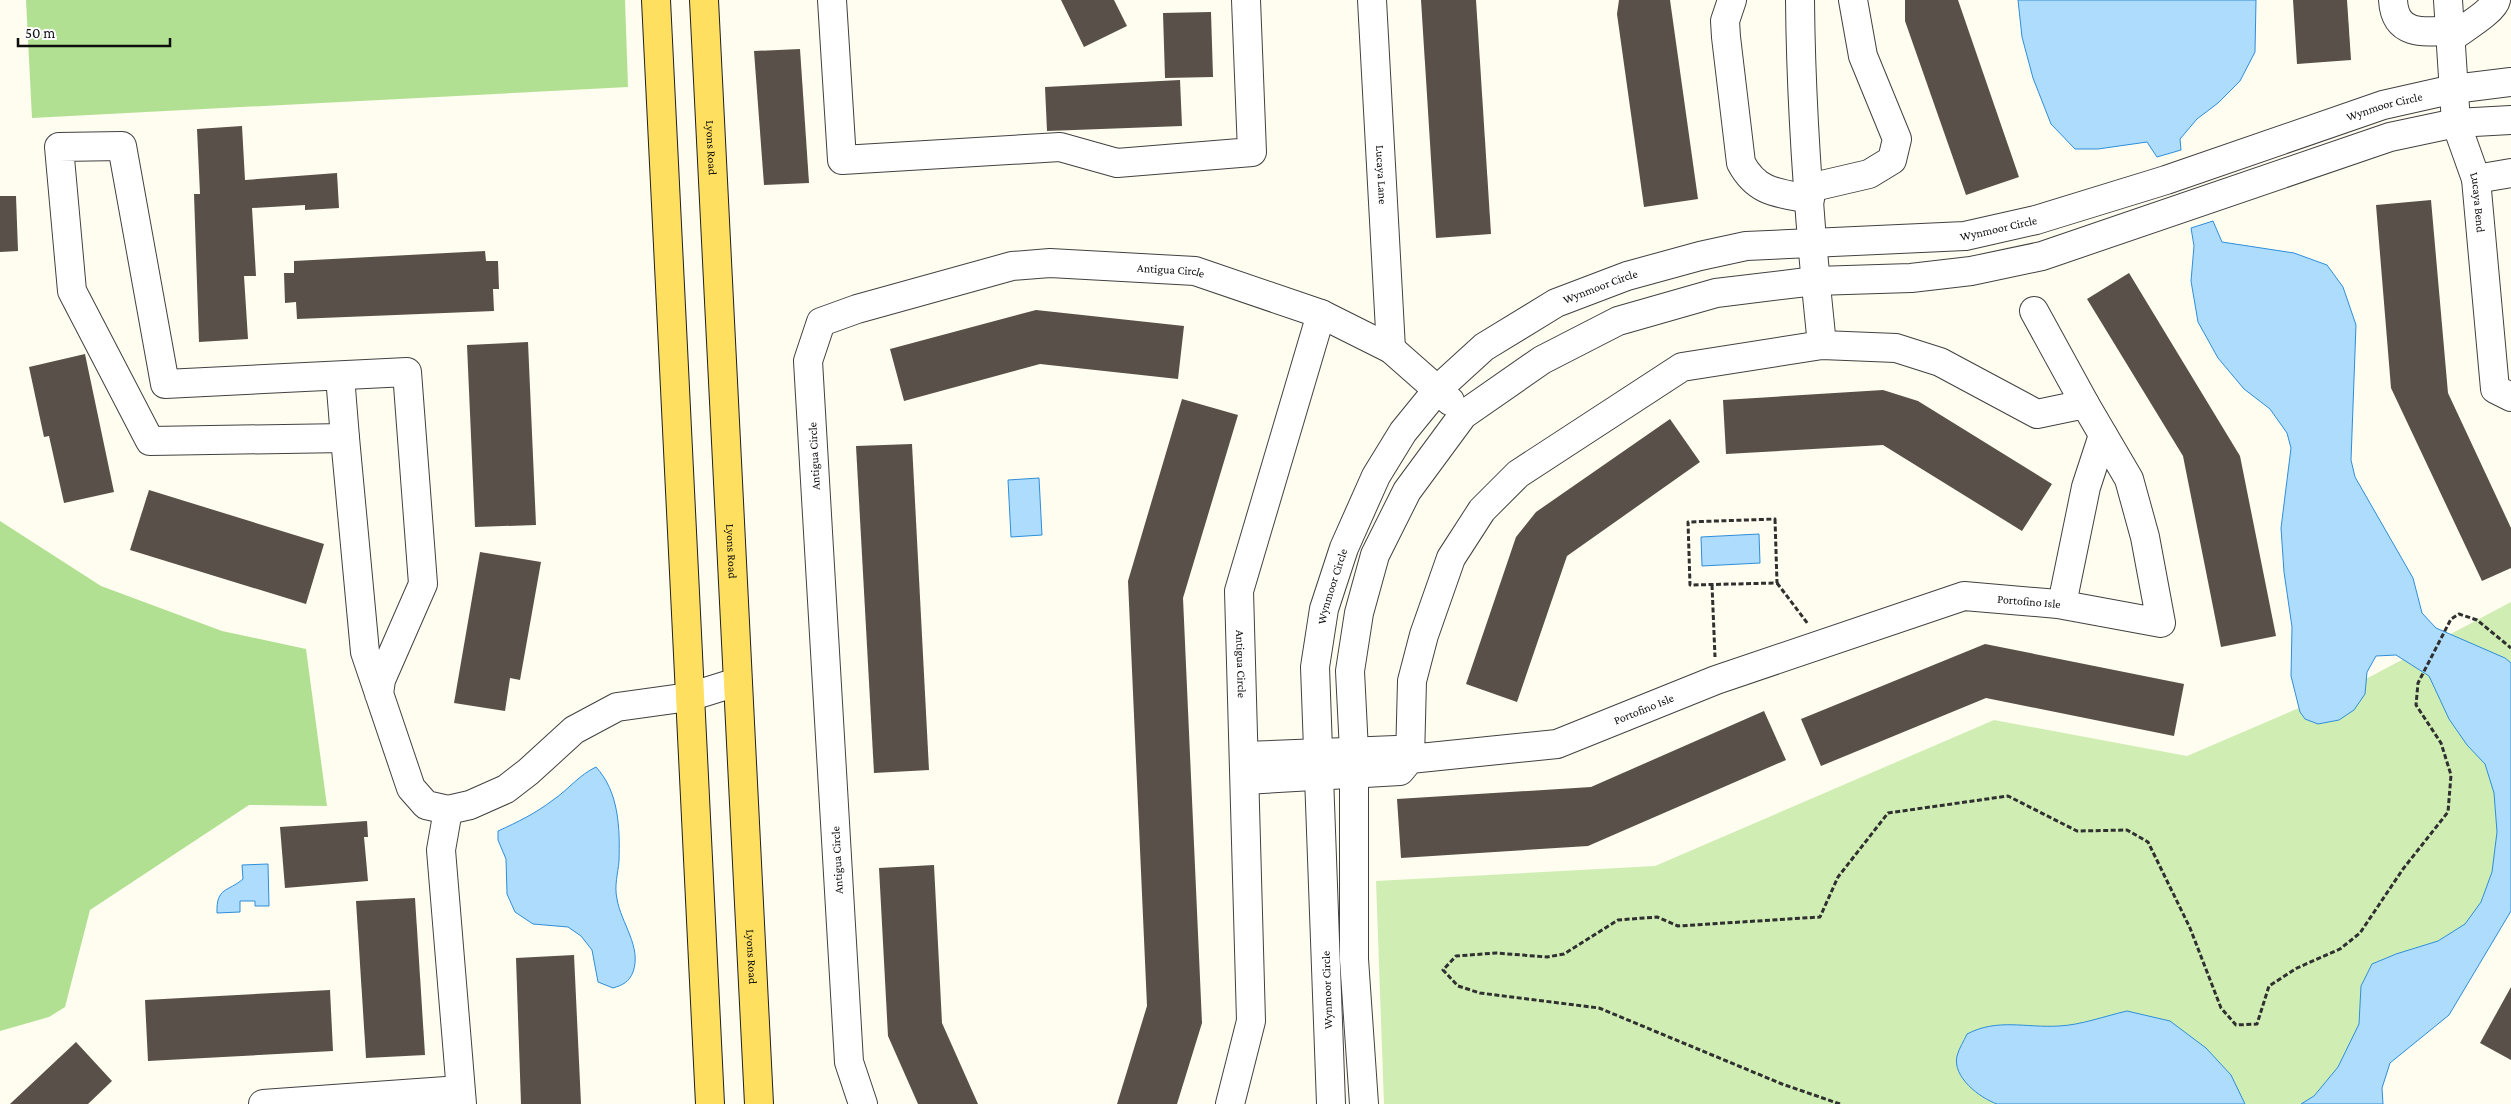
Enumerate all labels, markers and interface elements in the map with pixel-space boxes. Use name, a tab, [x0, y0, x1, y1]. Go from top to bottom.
scale bar	[18, 15, 170, 47]
text: 50 m	[25, 25, 55, 41]
street label: Wynmoor Circle	[2345, 89, 2424, 124]
street label: Lyons Road	[703, 120, 720, 176]
street label: Lucaya Lane	[1373, 145, 1390, 205]
street label: Lucaya Bend	[2467, 170, 2488, 234]
street label: Wynmoor Circle	[1959, 213, 2038, 244]
street label: Antigua Circle	[1137, 261, 1207, 281]
street label: Wynmoor Circle	[1561, 266, 1639, 307]
street label: Antigua Circle	[805, 422, 823, 490]
street label: Lyons Road	[723, 524, 740, 580]
street label: Wynmoor Circle	[1315, 547, 1350, 625]
street label: Portofino Isle	[1997, 592, 2062, 611]
street label: Antigua Circle	[1233, 630, 1249, 698]
street label: Portofino Isle	[1612, 691, 1676, 727]
street label: Antigua Circle	[828, 826, 846, 894]
street label: Lyons Road	[743, 929, 760, 985]
street label: Wynmoor Circle	[1319, 951, 1335, 1029]

